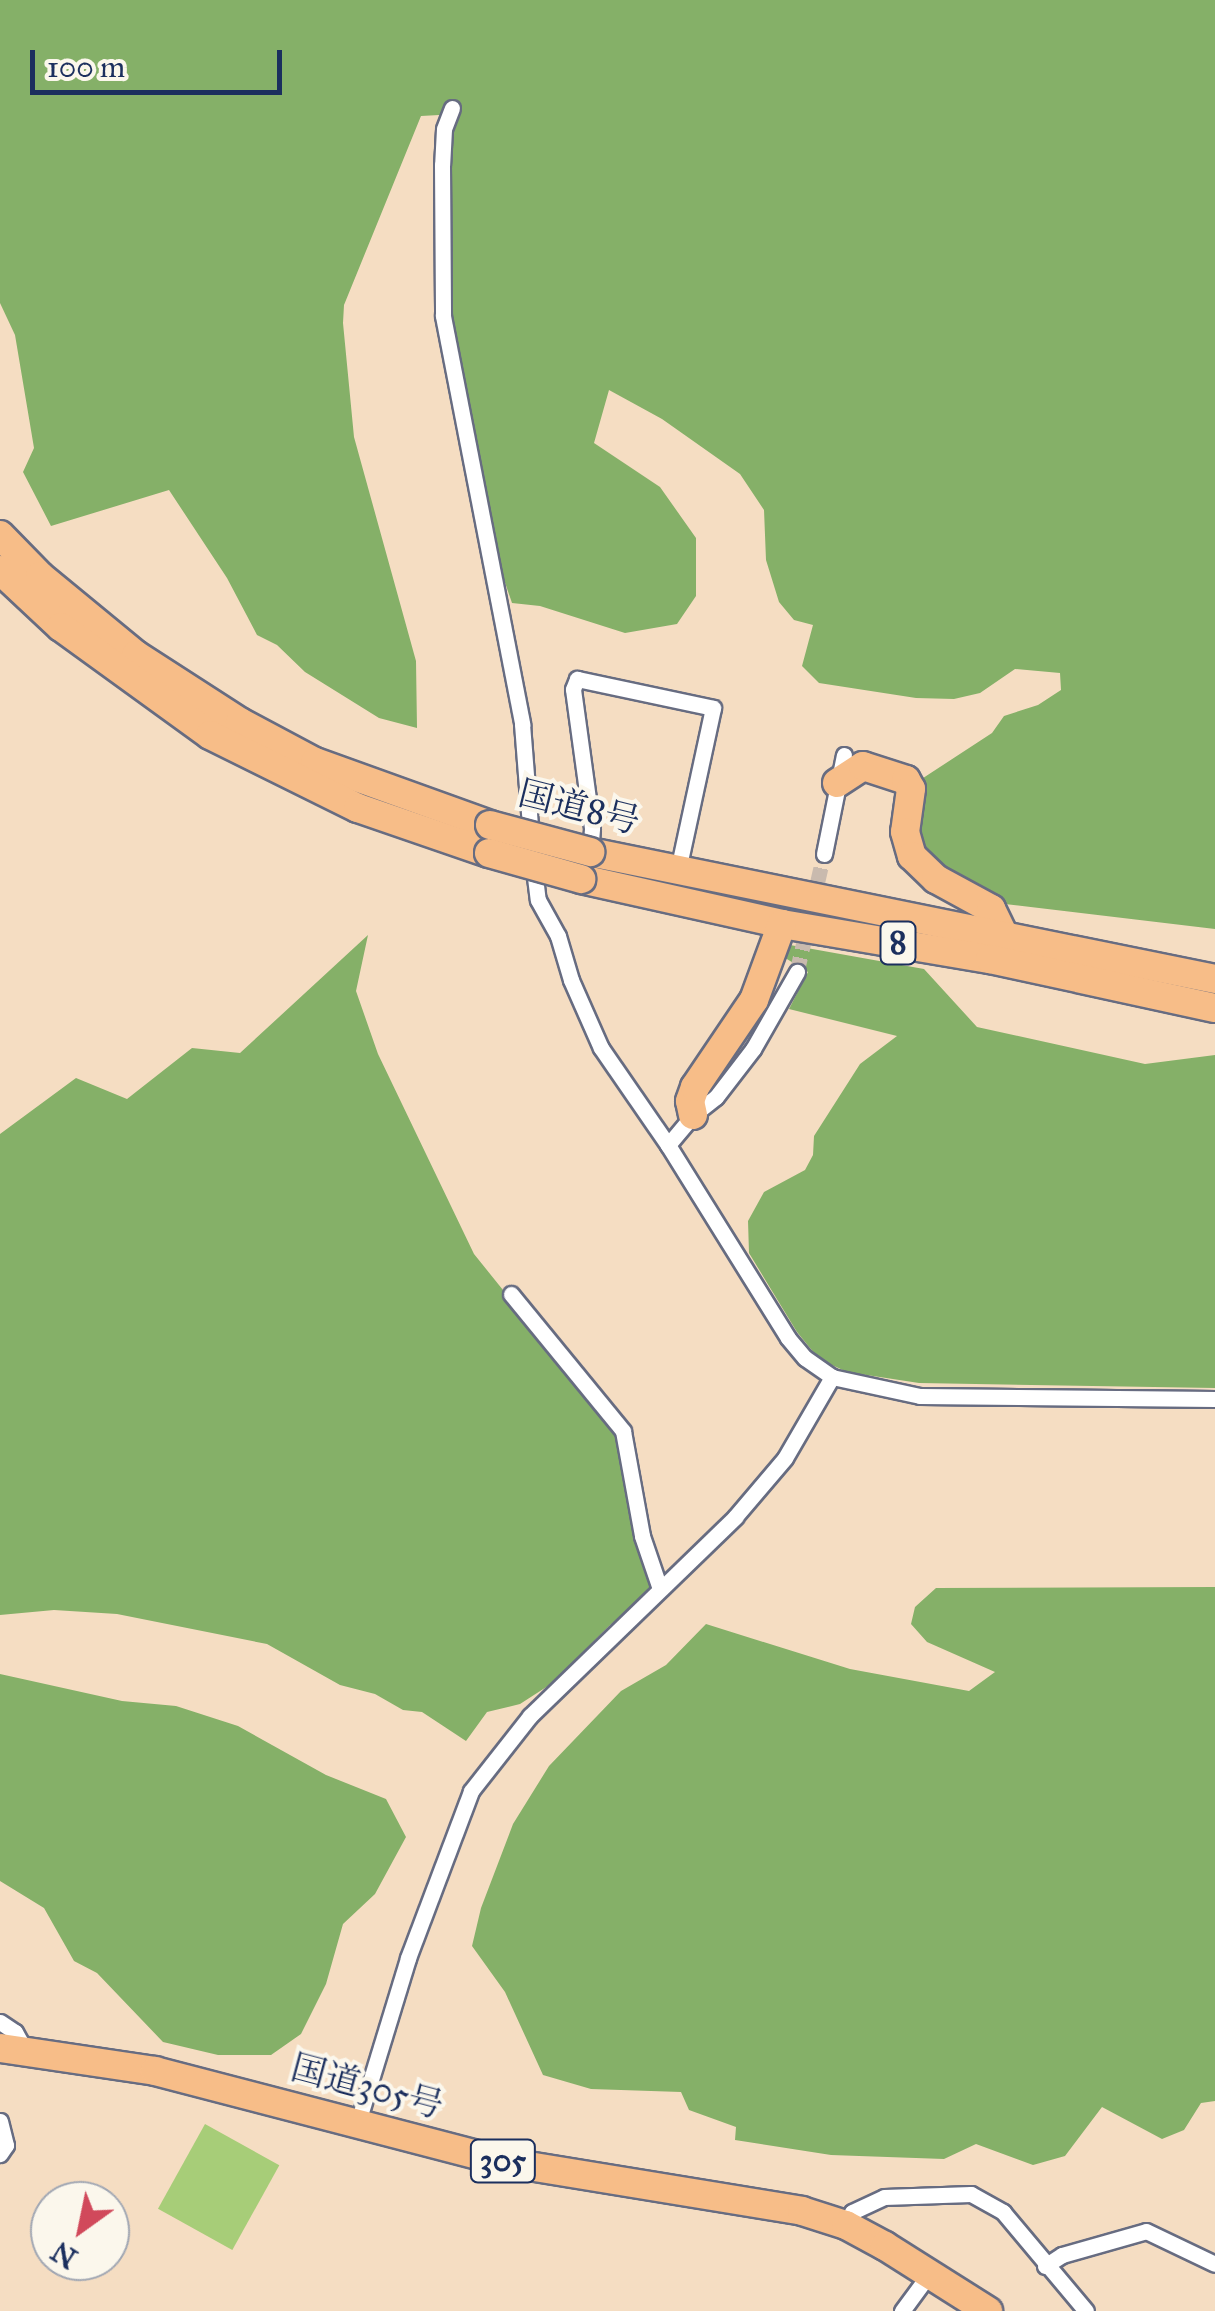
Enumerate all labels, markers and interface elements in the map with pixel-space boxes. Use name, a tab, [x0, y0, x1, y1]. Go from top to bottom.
scale bar	[35, 30, 288, 92]
text: 100 m	[47, 49, 125, 85]
street label: 国道8号	[514, 773, 644, 843]
road number: 8	[878, 916, 918, 970]
street label: 国道305号	[286, 2047, 448, 2127]
road number: 305	[468, 2134, 538, 2188]
north arrow	[30, 2181, 130, 2281]
text: N	[45, 2234, 84, 2276]

